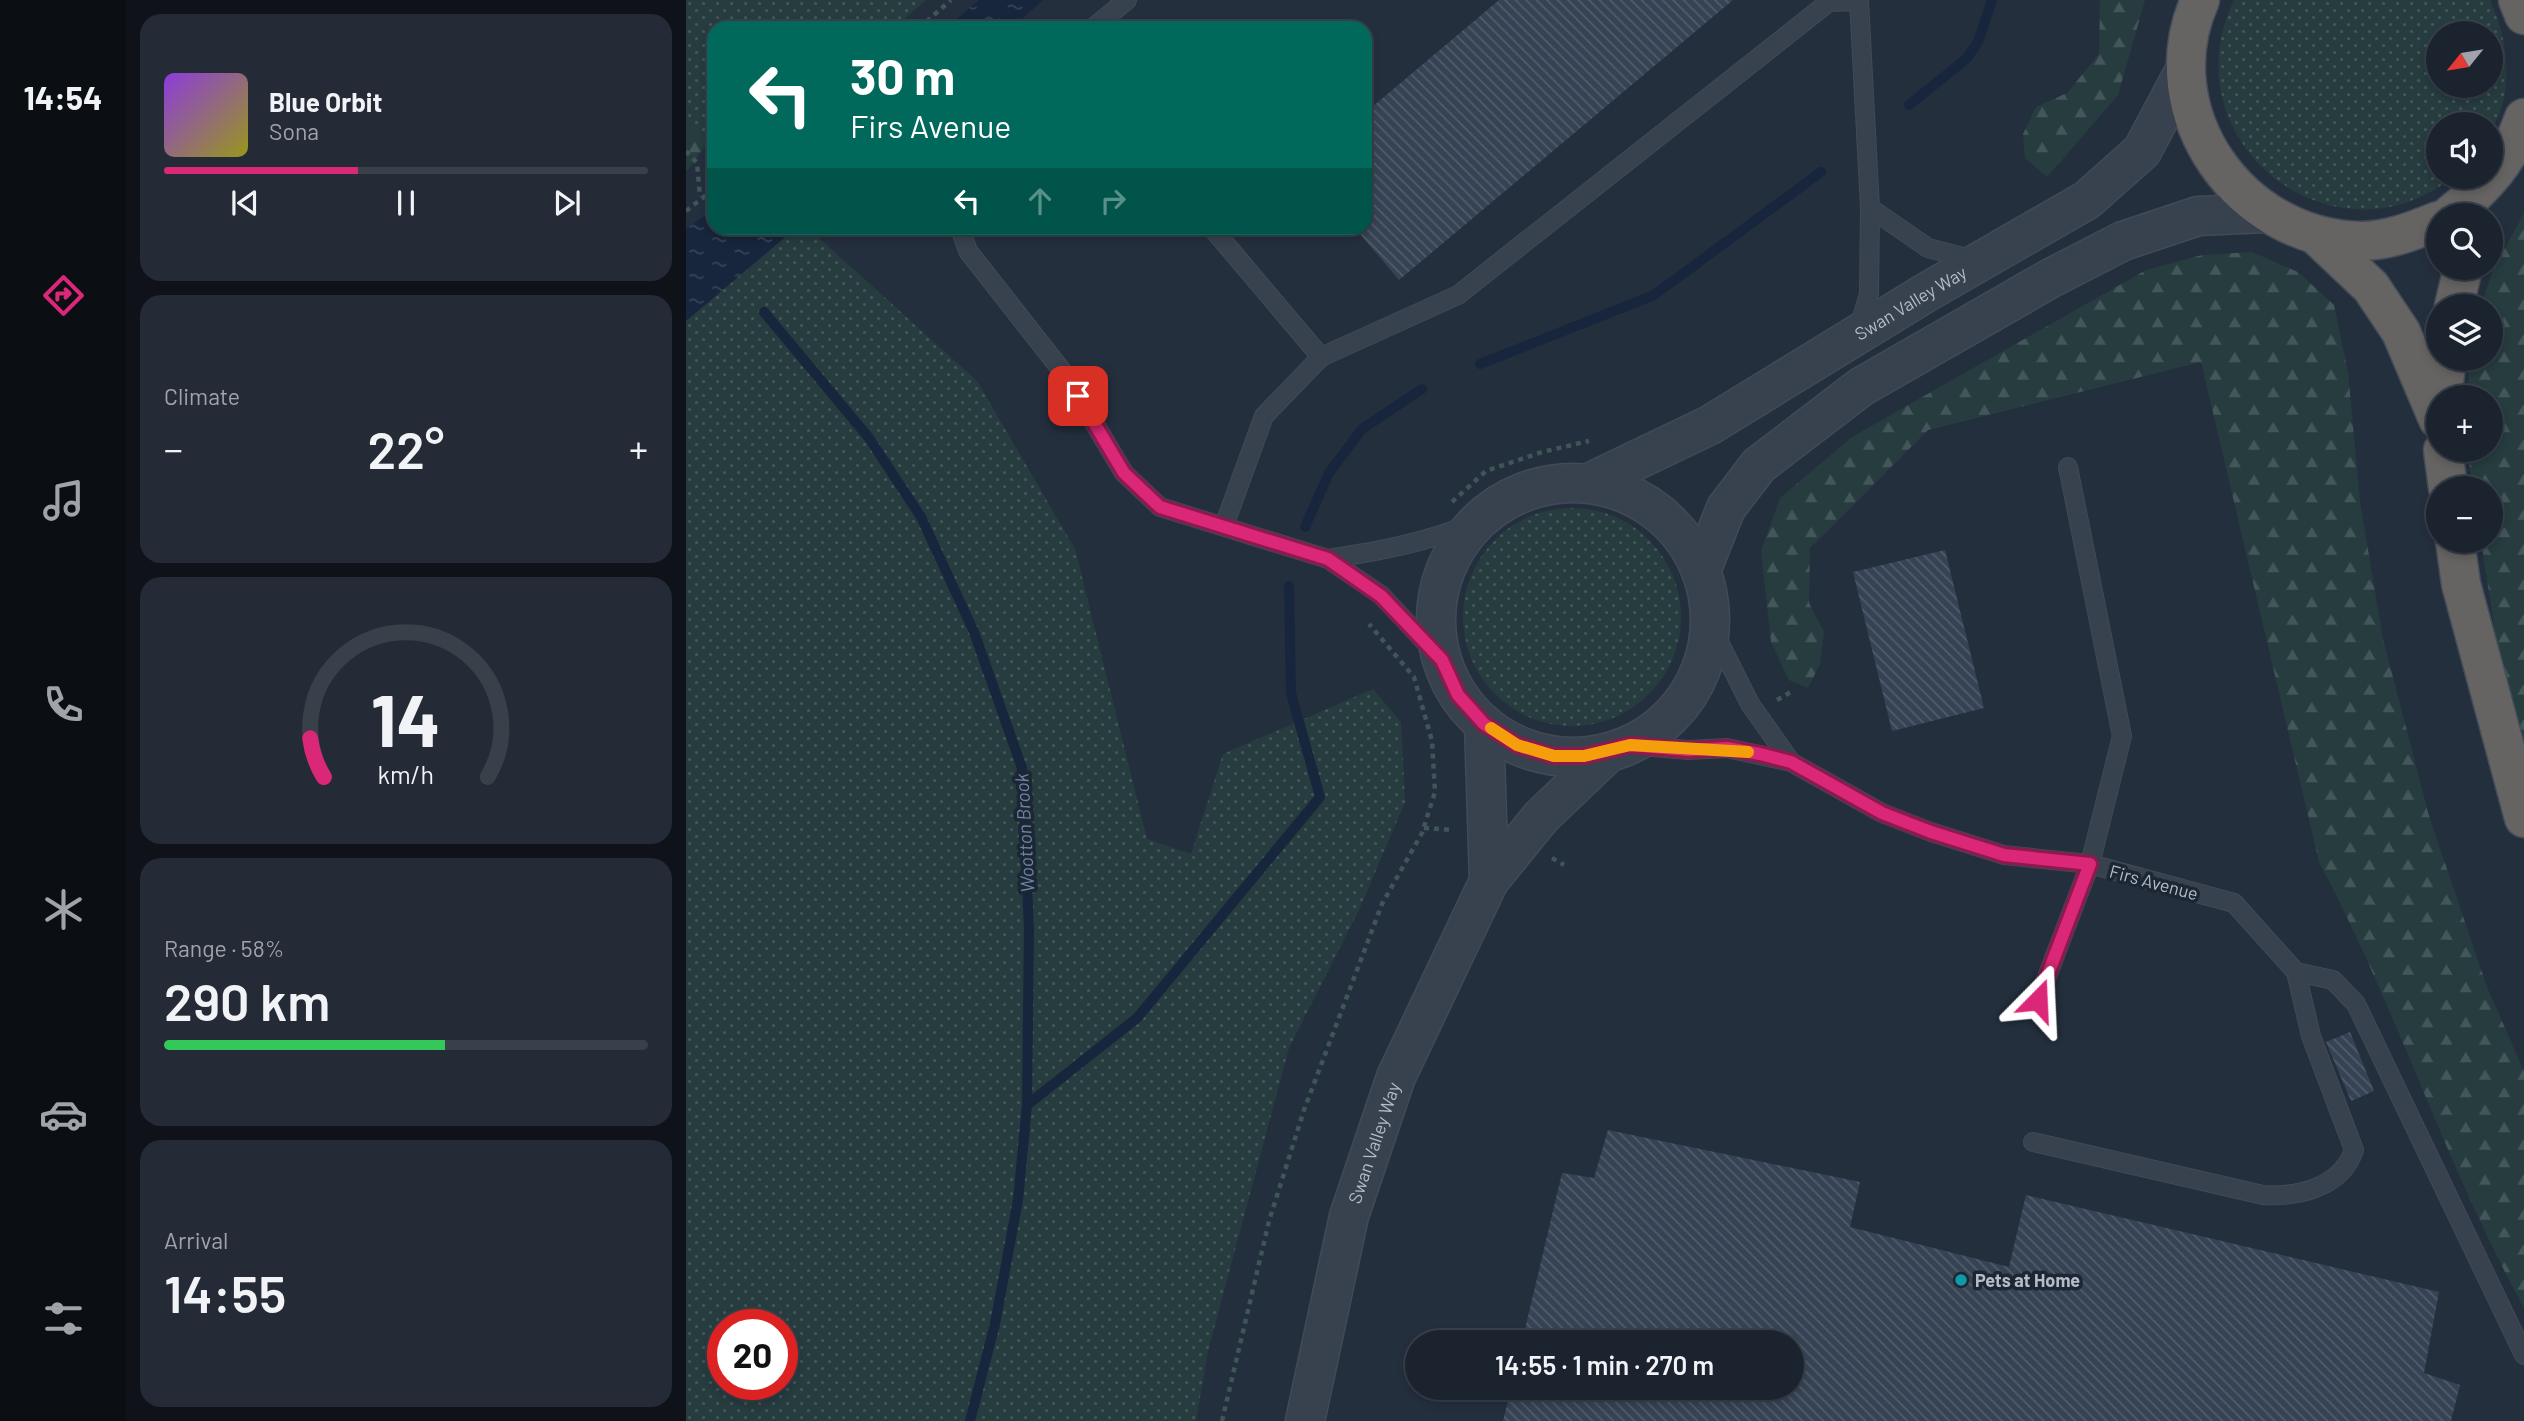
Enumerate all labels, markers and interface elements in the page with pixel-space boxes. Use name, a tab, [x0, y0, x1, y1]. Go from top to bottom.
north arrow	[2426, 21, 2502, 98]
map controls	[2426, 21, 2503, 553]
text: 30 m	[850, 46, 955, 105]
icon: left	[735, 49, 826, 140]
text: 14:54	[24, 78, 102, 116]
text: Blue Orbit	[269, 86, 382, 117]
text: Firs Avenue	[850, 106, 1011, 144]
button: sound	[2426, 112, 2503, 189]
text: Sona	[269, 117, 319, 145]
icon: left	[948, 182, 986, 220]
icon: ahead	[1021, 182, 1059, 220]
icon: right	[1094, 182, 1132, 220]
icon: previous	[226, 184, 264, 222]
icon: pause	[387, 184, 425, 222]
icon: next	[548, 184, 586, 222]
button: search	[2426, 203, 2503, 280]
street label: Swan Valley Way	[1850, 261, 1970, 345]
icon: directions	[39, 271, 88, 320]
button: layers	[2426, 294, 2503, 371]
pin	[1048, 366, 1108, 426]
icon: arrive	[1059, 377, 1097, 415]
text: Climate	[164, 382, 240, 410]
button: +	[2426, 385, 2503, 462]
text: 22°	[368, 417, 444, 479]
text: −	[164, 425, 183, 471]
text: +	[629, 425, 648, 471]
icon: music	[39, 476, 88, 525]
button: −	[2426, 476, 2503, 553]
text: 14	[371, 674, 441, 762]
icon: phone	[39, 680, 88, 729]
text: km/h	[378, 758, 434, 788]
water label: Wootton Brook	[1009, 772, 1039, 893]
street label: Firs Avenue	[2107, 860, 2201, 904]
icon: climate	[39, 885, 88, 934]
text: Range · 58%	[164, 934, 284, 962]
position arrow	[2001, 963, 2075, 1037]
text: 290 km	[164, 969, 330, 1031]
street label: Swan Valley Way	[1343, 1079, 1404, 1206]
icon: car	[39, 1090, 88, 1139]
text: Arrival	[164, 1226, 228, 1254]
text: 14:55	[164, 1261, 286, 1323]
place label: Pets at Home	[1975, 1269, 2080, 1291]
marker: Pets at Home	[1953, 1272, 1969, 1288]
icon: filters	[39, 1294, 88, 1343]
speed limit sign: 20	[707, 1309, 798, 1400]
text: 14:55 · 1 min · 270 m	[1495, 1349, 1714, 1380]

